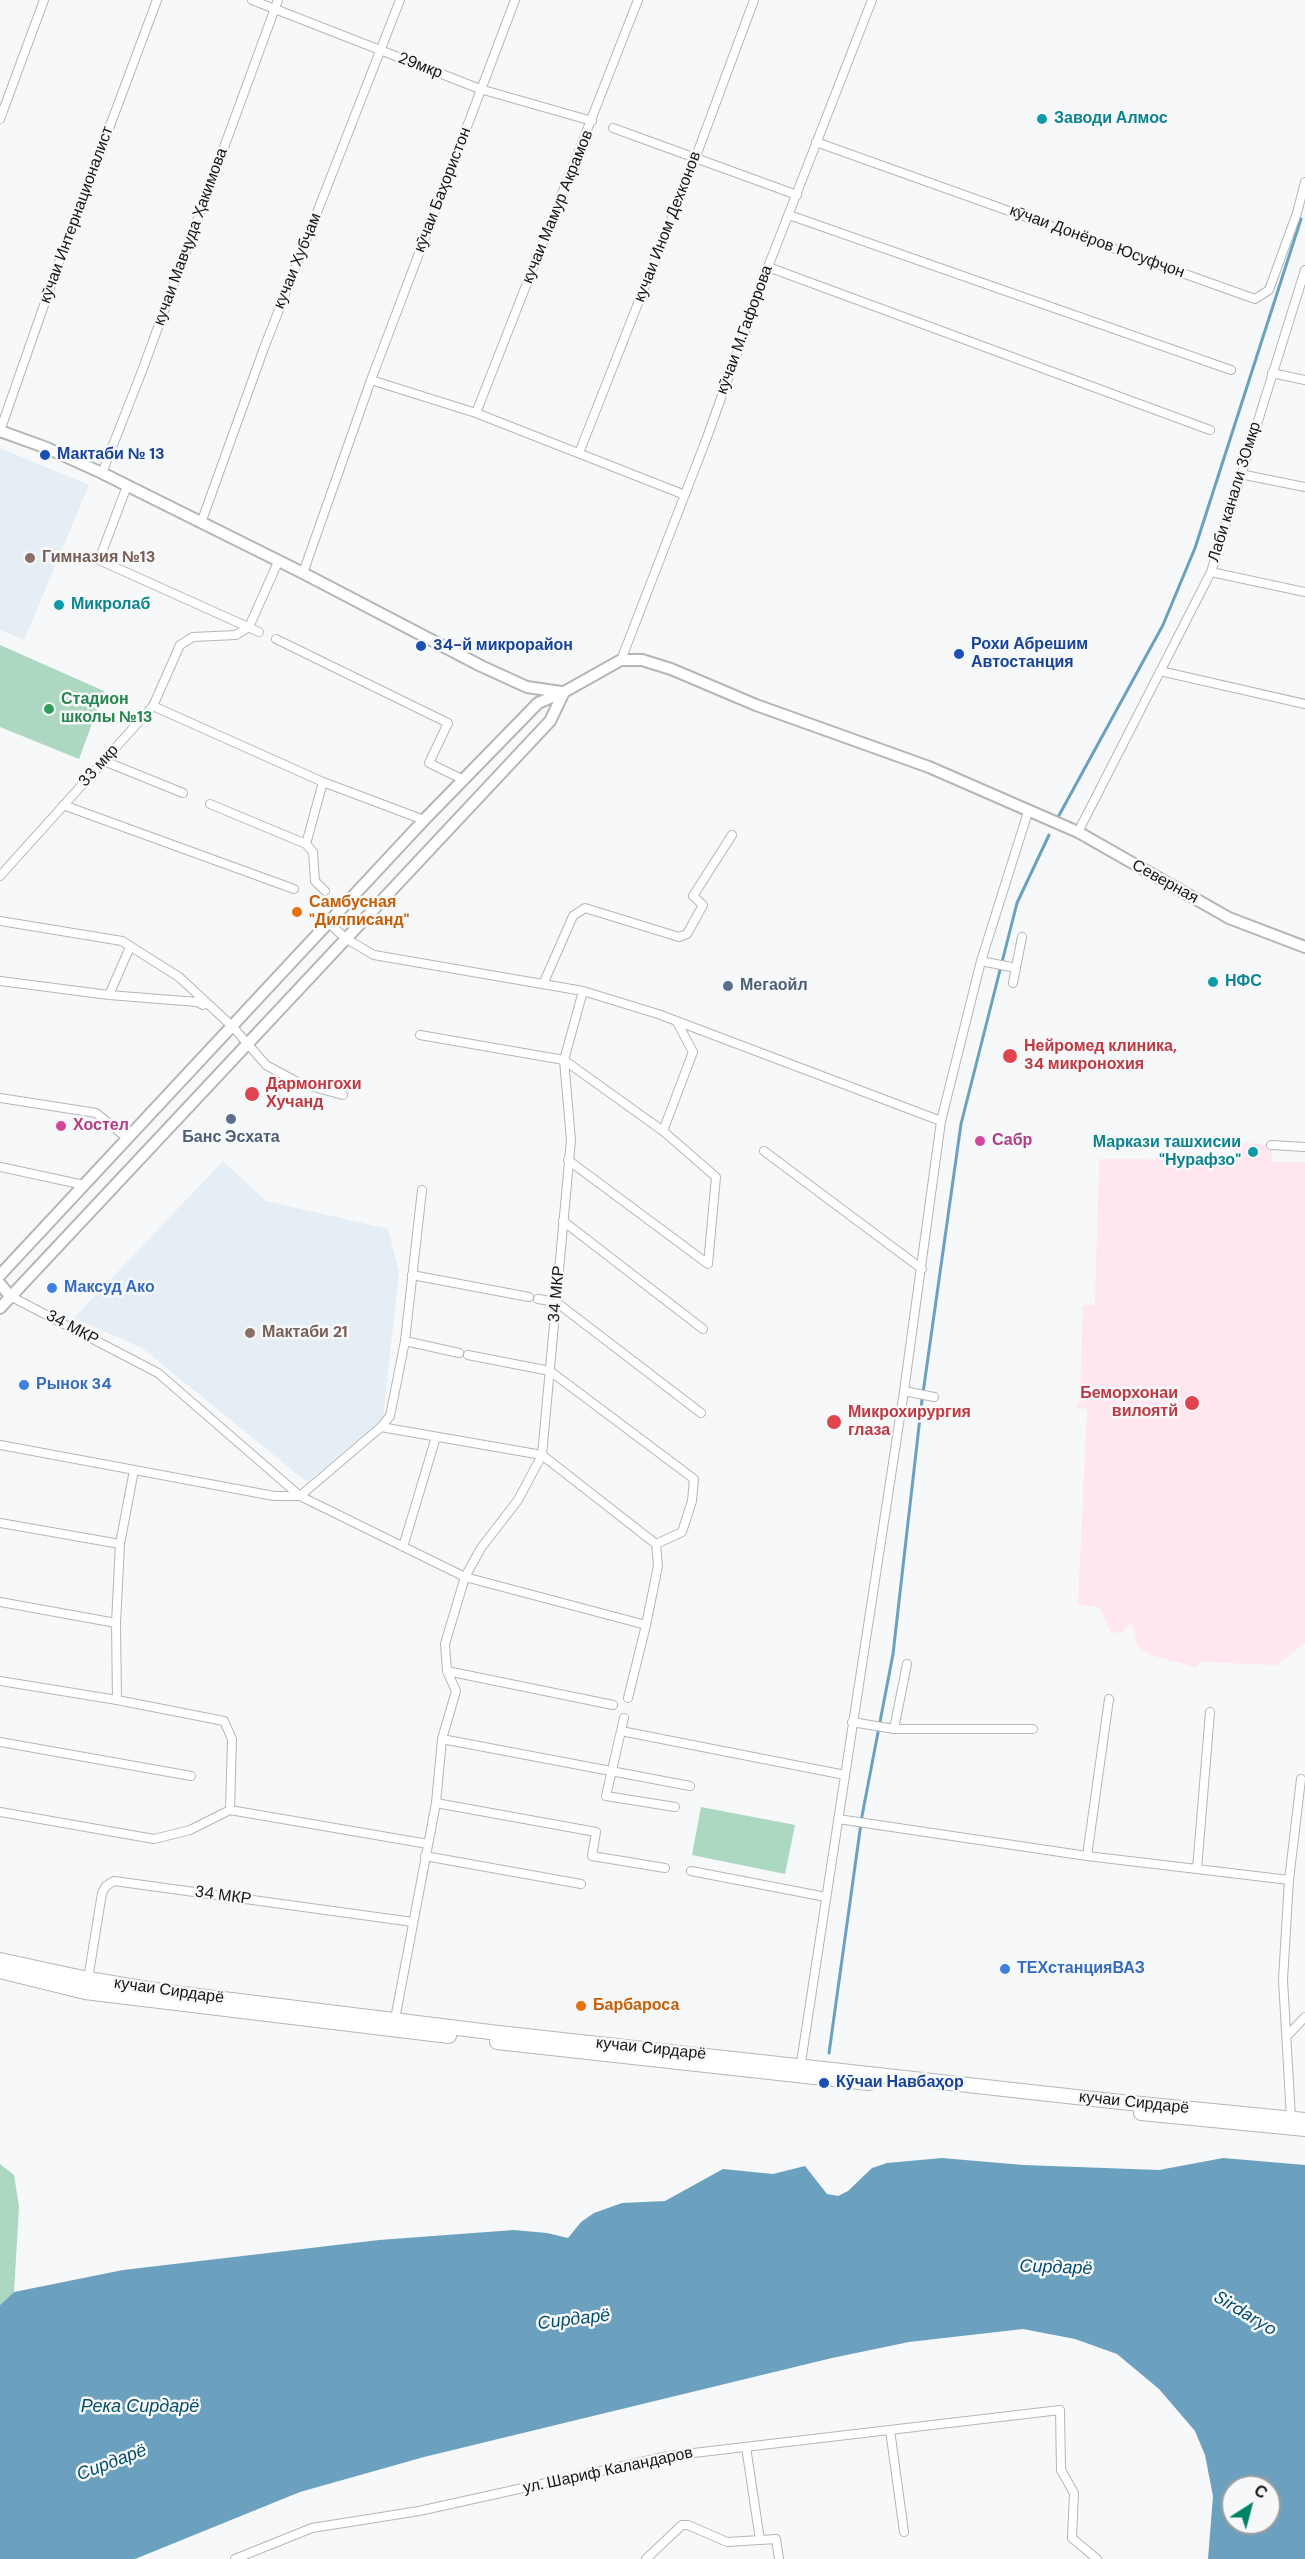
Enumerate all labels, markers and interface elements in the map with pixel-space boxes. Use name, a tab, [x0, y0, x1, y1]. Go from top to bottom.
street label: 29мкр	[395, 49, 445, 83]
place label: Заводи Алмос	[1054, 109, 1168, 129]
marker: Заводи Алмос	[1035, 112, 1049, 126]
street label: кӯчаи Интернационалист	[36, 124, 118, 306]
street label: кӯчаи Баҳористон	[410, 125, 476, 255]
street label: кучаи Мамур Акрамов	[518, 127, 598, 287]
street label: кучаи Мавҷуда Ҳакимова	[150, 146, 232, 328]
street label: кучаи Ином Дехконов	[630, 149, 706, 305]
street label: кӯчаи Донёров Юсуфҷон	[1007, 201, 1187, 283]
street label: кучаи Хубҷам	[270, 210, 326, 312]
street label: кӯчаи М.Гафорова	[713, 263, 777, 397]
street label: Лаби канали 30мкр	[1205, 420, 1265, 564]
place label: Мактаби № 13	[57, 445, 165, 465]
marker: Мактаби № 13	[38, 448, 52, 462]
place label: Гимназия №13	[42, 548, 155, 568]
marker: Гимназия №13	[23, 551, 37, 565]
place label: Микролаб	[71, 595, 150, 615]
marker: Микролаб	[52, 598, 66, 612]
place label: Рохи Абрешим Автостанция	[971, 635, 1088, 673]
place label: 34-й микрорайон	[433, 636, 573, 656]
marker: 34-й микрорайон	[414, 639, 428, 653]
marker: Рохи Абрешим Автостанция	[952, 647, 966, 661]
place label: Стадион школы №13	[61, 690, 152, 728]
marker: Стадион школы №13	[42, 702, 56, 716]
street label: 33 мкр	[75, 741, 123, 791]
street label: Северная	[1128, 856, 1202, 908]
place label: Самбусная "Дилписанд"	[309, 893, 409, 931]
marker: Самбусная "Дилписанд"	[290, 905, 304, 919]
place label: НФС	[1225, 972, 1262, 992]
marker: НФС	[1206, 975, 1220, 989]
place label: Мегаойл	[740, 976, 808, 996]
marker: Мегаойл	[721, 979, 735, 993]
place label: Нейромед клиника, 34 микронохия	[1024, 1037, 1177, 1075]
marker: Нейромед клиника, 34 микронохия	[1001, 1047, 1019, 1065]
place label: Дармонгохи Хучанд	[266, 1075, 361, 1113]
marker: Дармонгохи Хучанд	[243, 1085, 261, 1103]
marker: Банс Эсхата	[224, 1112, 238, 1126]
place label: Хостел	[73, 1116, 129, 1136]
marker: Хостел	[54, 1119, 68, 1133]
place label: Банс Эсхата	[182, 1128, 280, 1148]
place label: Сабр	[992, 1131, 1032, 1151]
place label: Маркази ташхисии "Нурафзо"	[1093, 1133, 1241, 1171]
marker: Сабр	[973, 1134, 987, 1148]
marker: Маркази ташхисии "Нурафзо"	[1246, 1145, 1260, 1159]
street label: 34 МКР	[545, 1265, 569, 1323]
place label: Максуд Ако	[64, 1278, 155, 1298]
marker: Максуд Ако	[45, 1281, 59, 1295]
street label: 34 МКР	[42, 1306, 102, 1350]
place label: Мактаби 21	[262, 1323, 348, 1343]
marker: Мактаби 21	[243, 1326, 257, 1340]
place label: Рынок 34	[36, 1375, 112, 1395]
marker: Рынок 34	[17, 1378, 31, 1392]
place label: Беморхонаи вилоятй	[1080, 1384, 1178, 1422]
marker: Беморхонаи вилоятй	[1183, 1394, 1201, 1412]
place label: Микрохирургия глаза	[848, 1403, 971, 1441]
marker: Микрохирургия глаза	[825, 1413, 843, 1431]
street label: 34 МКР	[194, 1883, 252, 1909]
place label: ТЕХстанцияВАЗ	[1017, 1959, 1145, 1979]
marker: ТЕХстанцияВАЗ	[998, 1962, 1012, 1976]
street label: кучаи Сирдарё	[113, 1974, 225, 2008]
place label: Барбароса	[593, 1996, 679, 2016]
marker: Барбароса	[574, 1999, 588, 2013]
street label: кучаи Сирдарё	[595, 2034, 707, 2064]
place label: Кӯчаи Навбаҳор	[836, 2073, 964, 2093]
marker: Кӯчаи Навбаҳор	[817, 2076, 831, 2090]
street label: кучаи Сирдарё	[1078, 2088, 1190, 2118]
water label: Сирдарё	[1019, 2256, 1093, 2280]
water label: Sirdaryo	[1210, 2287, 1280, 2341]
water label: Сирдарё	[536, 2305, 612, 2335]
water label: Река Сирдарё	[81, 2396, 199, 2418]
water label: Сирдарё	[74, 2440, 150, 2486]
street label: ул. Шариф Каландаров	[521, 2444, 695, 2498]
north arrow	[1221, 2475, 1281, 2535]
text: С	[1250, 2480, 1272, 2504]

